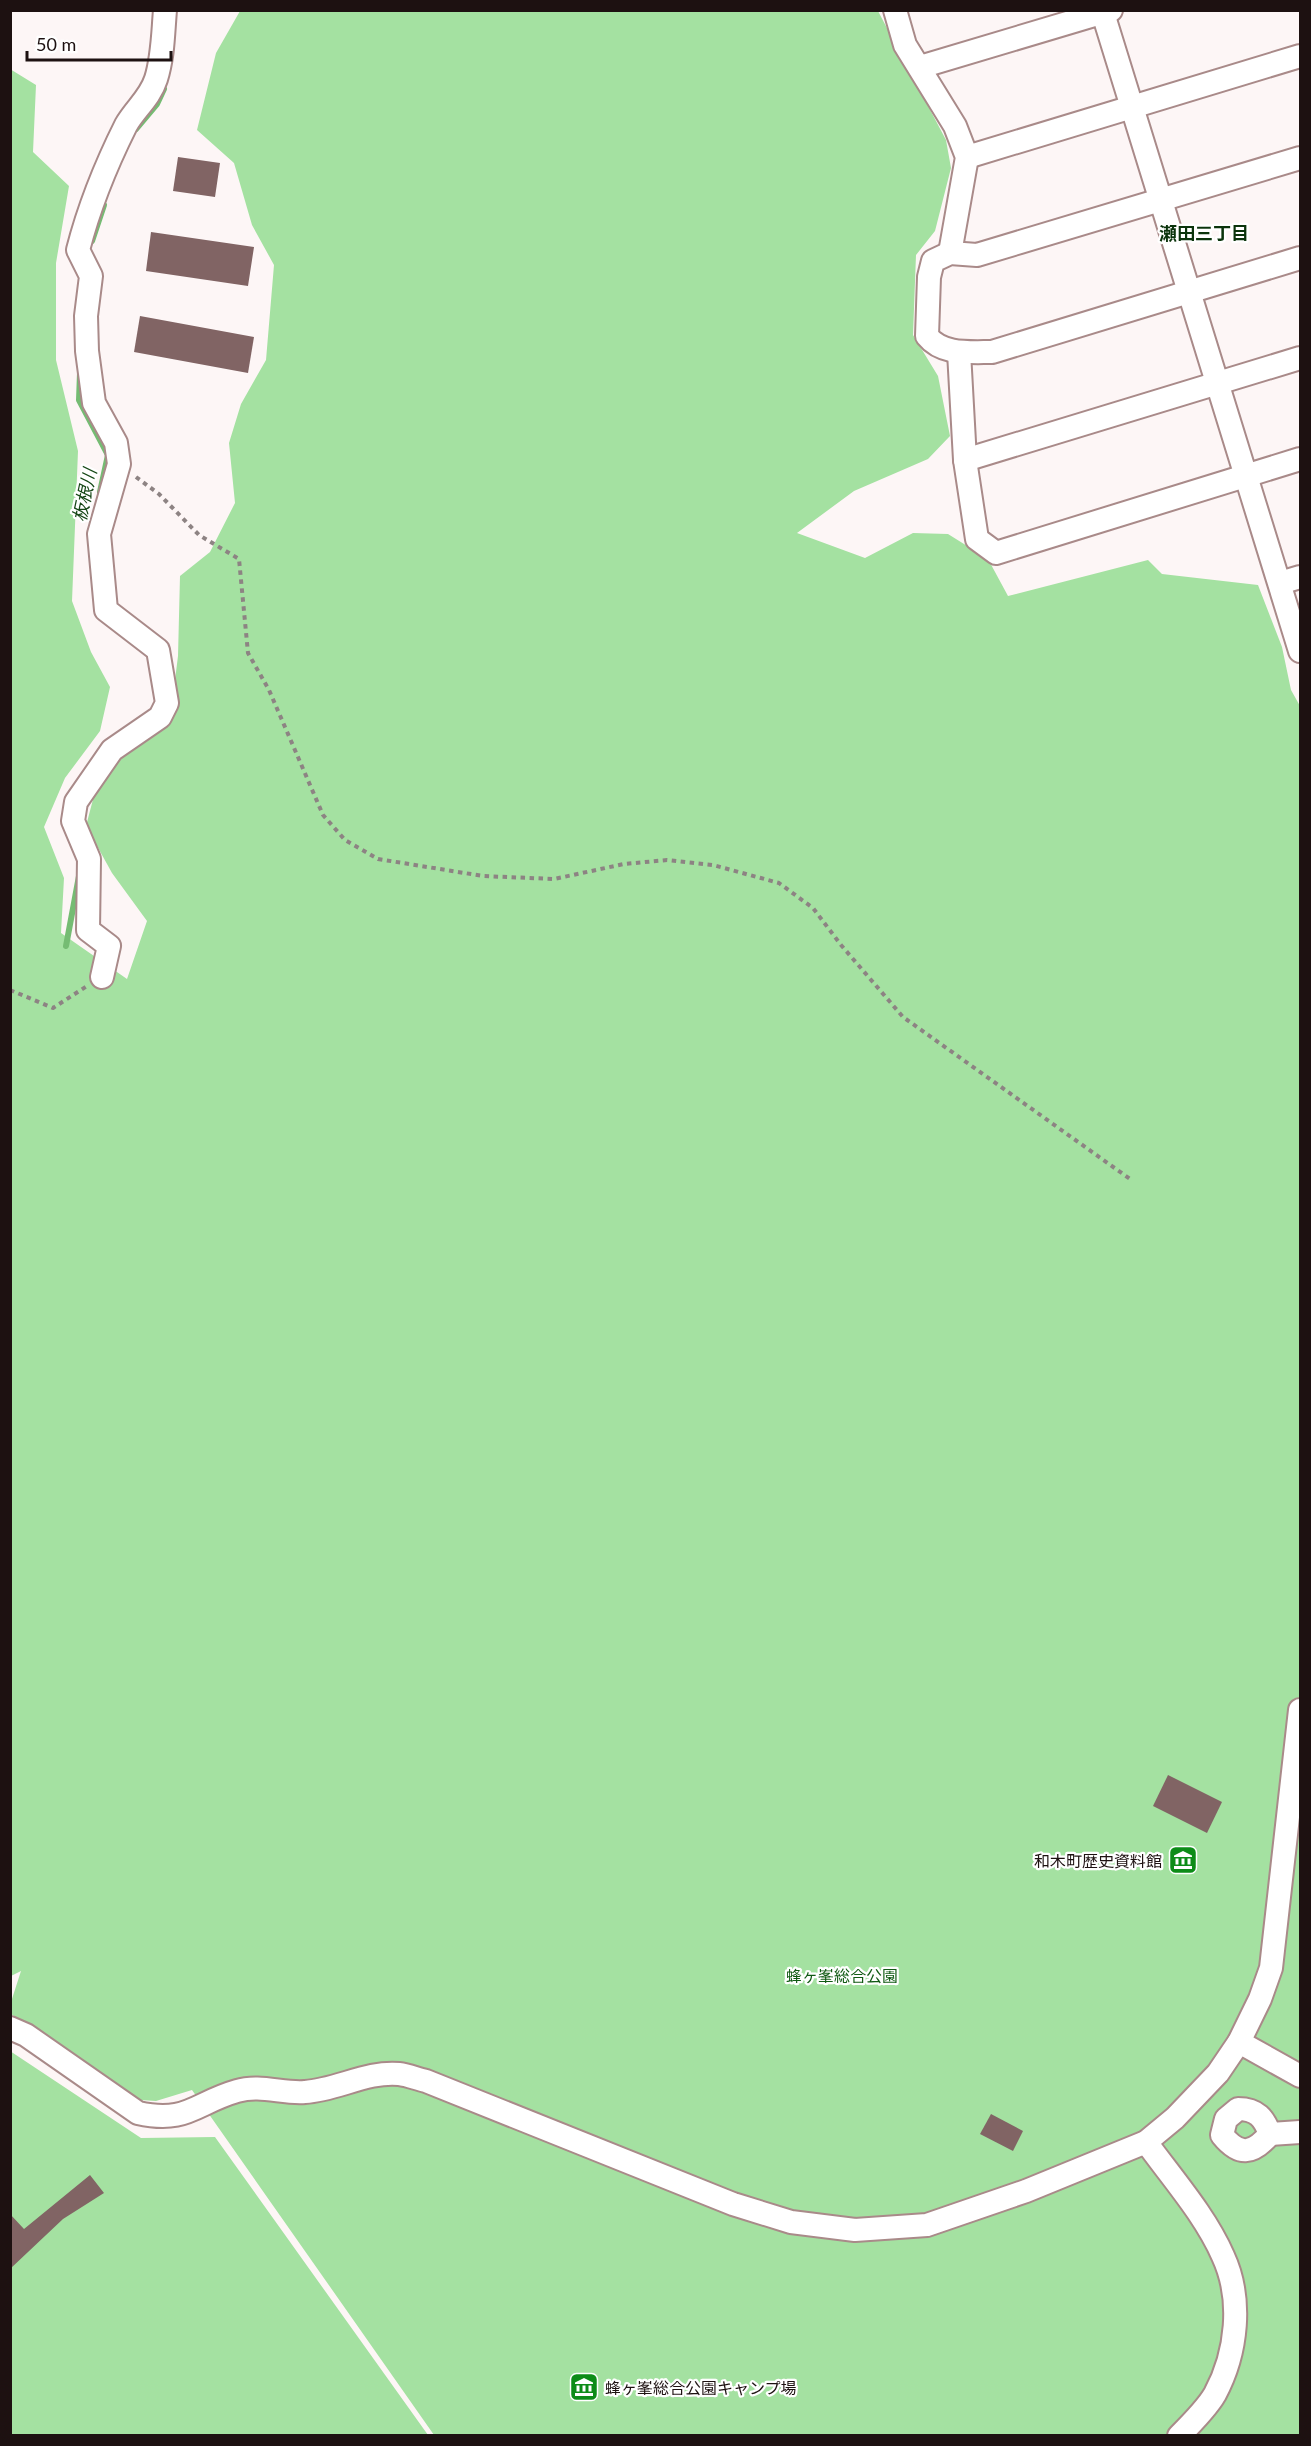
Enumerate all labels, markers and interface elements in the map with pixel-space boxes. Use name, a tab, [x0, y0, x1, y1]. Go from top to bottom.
scale bar	[27, 24, 171, 62]
text: 50 m	[36, 33, 76, 55]
district label: 瀬田三丁目	[1159, 222, 1249, 244]
water label: 板根川	[68, 464, 101, 524]
museum icon: 和木町歴史資料館	[1167, 1844, 1199, 1876]
place label: 和木町歴史資料館	[1034, 1851, 1162, 1870]
park label: 蜂ヶ峯総合公園	[786, 1966, 898, 1985]
museum icon: 蜂ヶ峯総合公園キャンプ場	[568, 2371, 600, 2403]
place label: 蜂ヶ峯総合公園キャンプ場	[605, 2378, 797, 2397]

